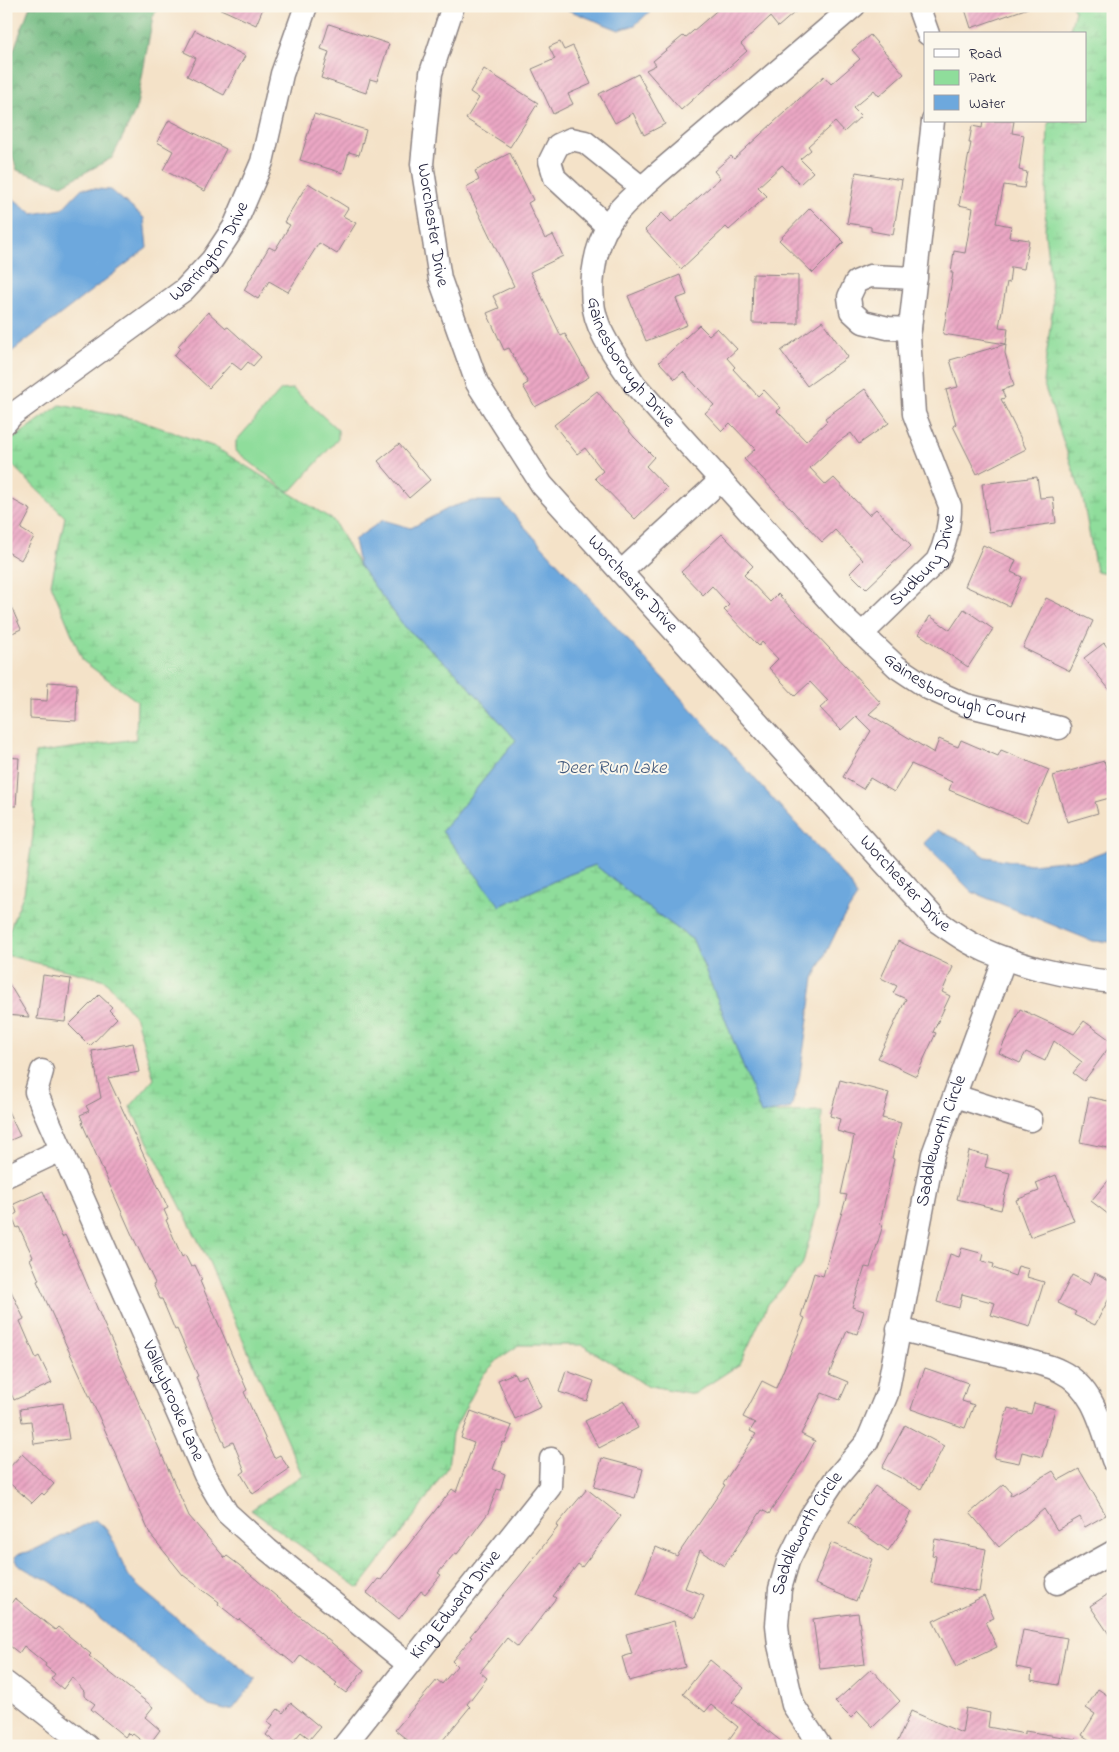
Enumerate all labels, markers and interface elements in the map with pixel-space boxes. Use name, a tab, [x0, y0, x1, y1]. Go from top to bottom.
legend	[924, 32, 1086, 122]
text: Road	[969, 43, 1002, 65]
text: Park	[969, 67, 997, 89]
text: Water	[969, 93, 1005, 115]
street label: Worchester Drive	[409, 162, 455, 292]
street label: Warrington Drive	[165, 197, 257, 309]
street label: Gainesborough Drive	[580, 296, 681, 434]
street label: Sudbury Drive	[884, 513, 963, 613]
street label: Worchester Drive	[581, 530, 684, 640]
street label: Gainesborough Court	[877, 647, 1029, 732]
water label: Deer Run Lake	[555, 755, 668, 782]
street label: Worchester Drive	[853, 830, 956, 940]
street label: Saddleworth Circle	[910, 1071, 974, 1209]
street label: Valleybrooke Lane	[134, 1336, 211, 1467]
street label: Saddleworth Circle	[767, 1465, 850, 1596]
street label: King Edward Drive	[404, 1544, 508, 1666]

